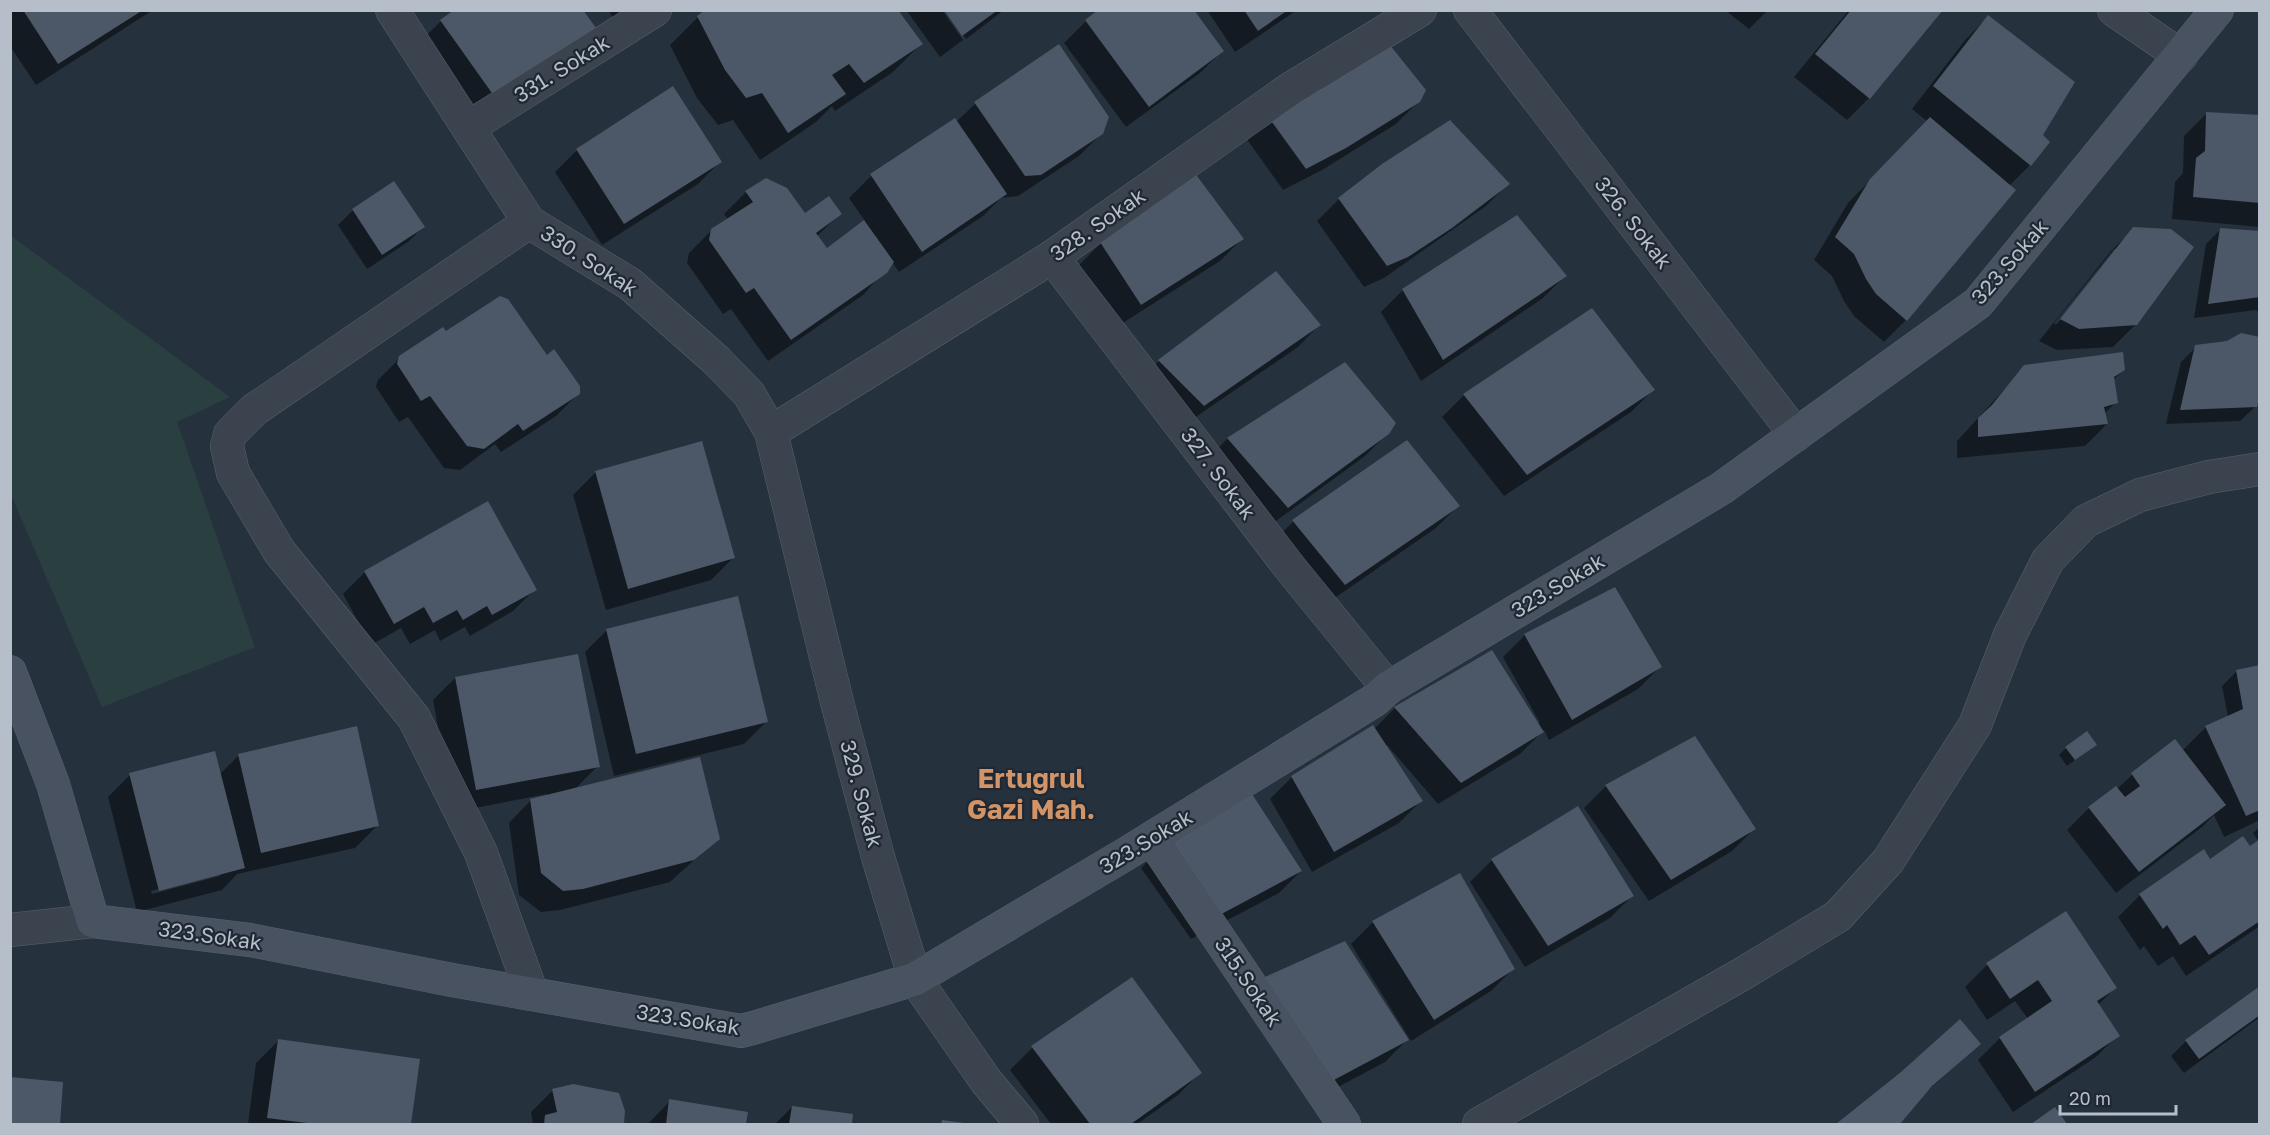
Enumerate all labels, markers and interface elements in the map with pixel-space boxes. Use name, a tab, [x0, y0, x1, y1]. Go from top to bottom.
street label: 331. Sokak	[509, 29, 614, 108]
street label: 326. Sokak	[1590, 171, 1678, 274]
street label: 328. Sokak	[1045, 182, 1150, 266]
street label: 323.Sokak	[1965, 213, 2053, 309]
street label: 330. Sokak	[536, 219, 643, 301]
street label: 327. Sokak	[1176, 422, 1262, 525]
street label: 323.Sokak	[1506, 547, 1609, 623]
street label: 329. Sokak	[835, 737, 889, 850]
district label: Ertuğrul Gazi Mah.	[967, 762, 1095, 825]
street label: 323.Sokak	[1094, 803, 1197, 879]
street label: 323.Sokak	[157, 915, 264, 955]
street label: 315.Sokak	[1209, 932, 1288, 1031]
street label: 323.Sokak	[635, 998, 742, 1040]
scale bar	[2060, 1078, 2176, 1116]
text: 20 m	[2069, 1087, 2111, 1109]

